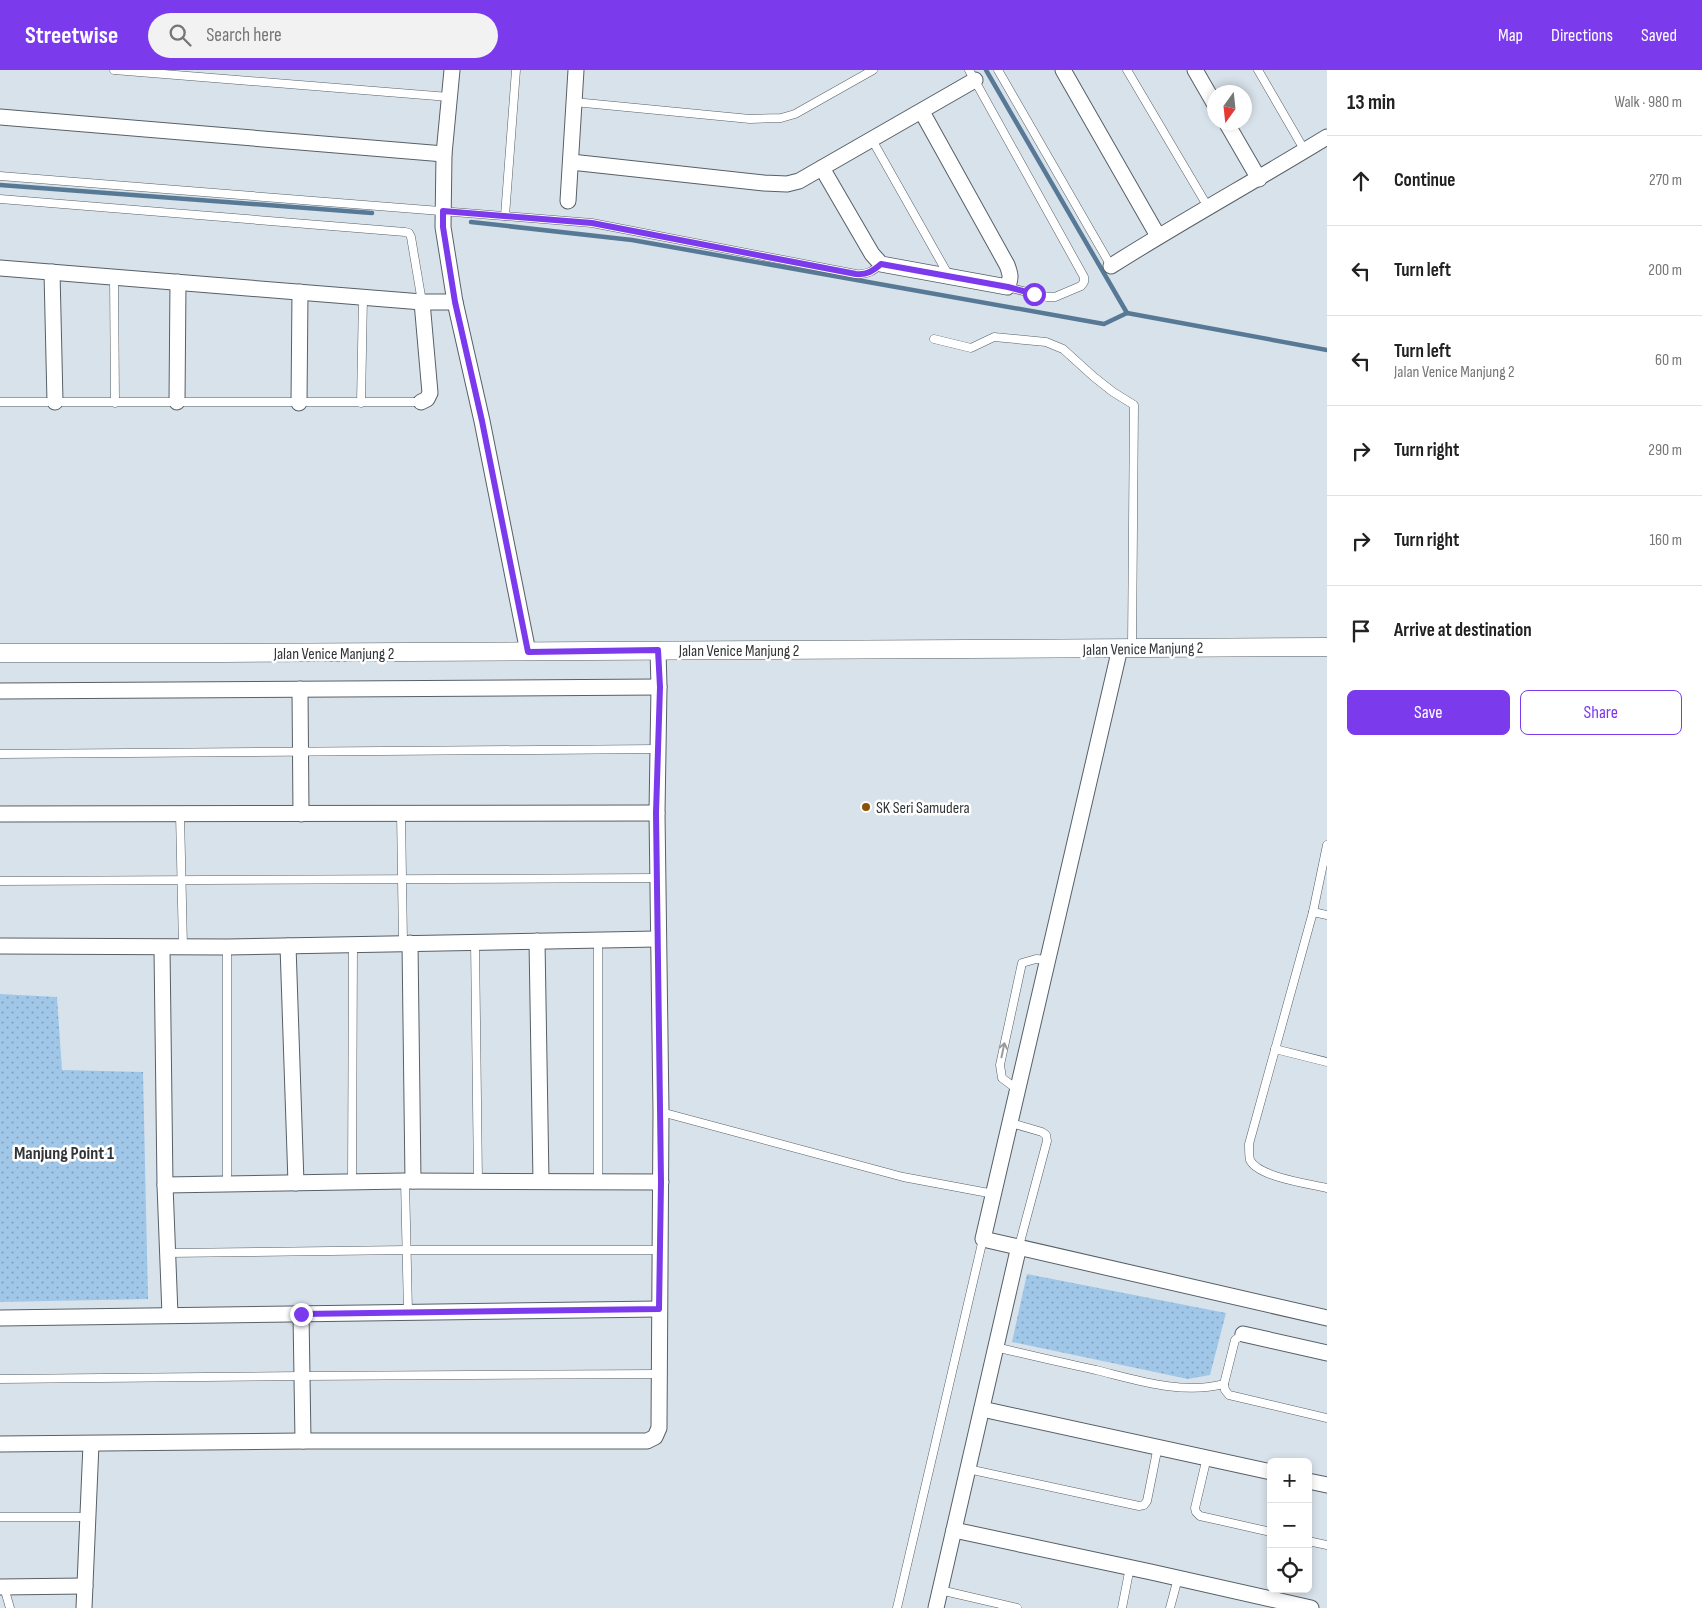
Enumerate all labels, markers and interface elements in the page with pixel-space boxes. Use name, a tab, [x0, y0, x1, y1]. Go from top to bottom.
search box	[148, 13, 498, 58]
text: Streetwise	[25, 21, 118, 50]
icon: search	[166, 21, 194, 49]
text: Search here	[206, 24, 282, 47]
text: Map	[1498, 25, 1523, 46]
text: Directions	[1551, 25, 1613, 46]
text: Saved	[1641, 25, 1677, 46]
north arrow	[1207, 85, 1252, 130]
text: 13 min	[1347, 90, 1395, 115]
text: Walk · 980 m	[1614, 93, 1682, 112]
icon: ahead	[1347, 167, 1375, 195]
text: Continue	[1394, 169, 1455, 192]
text: 270 m	[1649, 171, 1682, 190]
icon: left	[1347, 257, 1375, 285]
text: Turn left	[1394, 259, 1451, 282]
text: 200 m	[1648, 261, 1682, 280]
route start	[1023, 283, 1046, 306]
text: Turn left	[1394, 340, 1451, 363]
icon: left	[1347, 347, 1375, 375]
text: 60 m	[1655, 351, 1682, 370]
text: Jalan Venice Manjung 2	[1394, 363, 1515, 382]
icon: right	[1347, 437, 1375, 465]
text: Turn right	[1394, 439, 1459, 462]
text: 290 m	[1648, 441, 1682, 460]
icon: right	[1347, 527, 1375, 555]
text: Turn right	[1394, 529, 1459, 552]
text: 160 m	[1649, 531, 1682, 550]
icon: arrive	[1347, 617, 1375, 645]
text: Arrive at destination	[1394, 619, 1532, 642]
street label: Jalan Venice Manjung 2	[1082, 639, 1204, 660]
street label: Jalan Venice Manjung 2	[678, 642, 799, 661]
street label: Jalan Venice Manjung 2	[273, 645, 394, 664]
button: Save	[1347, 690, 1510, 735]
button: Share	[1520, 690, 1682, 735]
place label: SK Seri Samudera	[876, 799, 970, 818]
marker: SK Seri Samudera	[860, 801, 872, 813]
one-way arrow	[999, 1042, 1008, 1058]
district label: Manjung Point 1	[14, 1143, 114, 1164]
route end	[290, 1303, 313, 1326]
map controls	[1267, 1458, 1312, 1593]
button: +	[1267, 1458, 1312, 1503]
button: −	[1267, 1503, 1312, 1548]
button: locate	[1267, 1548, 1312, 1593]

